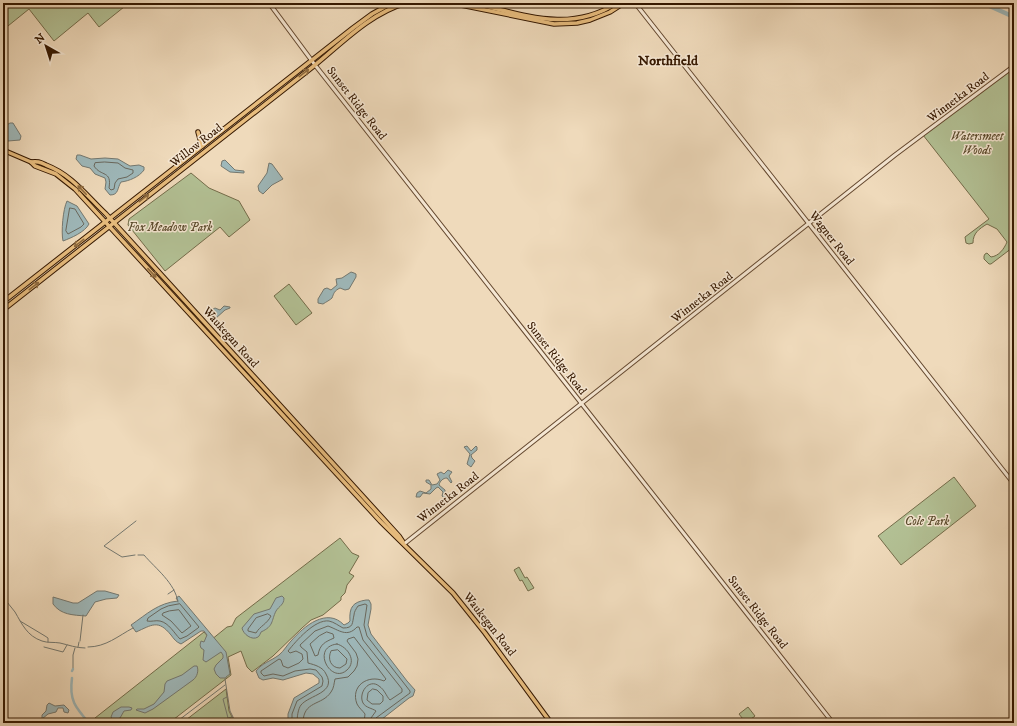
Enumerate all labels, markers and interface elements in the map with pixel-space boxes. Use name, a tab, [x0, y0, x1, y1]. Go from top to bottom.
north arrow	[26, 26, 66, 66]
text: N	[32, 31, 48, 47]
district label: Northfield	[638, 52, 699, 70]
street label: Sunset Ridge Road	[323, 64, 390, 143]
one-way arrow	[299, 69, 310, 78]
street label: Winnetka Road	[923, 69, 992, 126]
street label: Willow Road	[166, 120, 225, 171]
park label: Watersmeet Woods	[951, 129, 1005, 158]
one-way arrow	[78, 185, 87, 195]
one-way arrow	[139, 194, 150, 203]
street label: Wagner Road	[805, 208, 857, 268]
park label: Fox Meadow Park	[128, 220, 212, 235]
one-way arrow	[74, 238, 85, 247]
one-way arrow	[147, 268, 157, 278]
street label: Winnetka Road	[668, 269, 736, 327]
one-way arrow	[28, 282, 39, 290]
street label: Waukegan Road	[199, 303, 262, 371]
street label: Sunset Ridge Road	[523, 319, 590, 398]
street label: Winnetka Road	[414, 469, 482, 527]
park label: Cole Park	[905, 514, 949, 529]
street label: Sunset Ridge Road	[724, 573, 791, 652]
street label: Waukegan Road	[459, 589, 519, 659]

